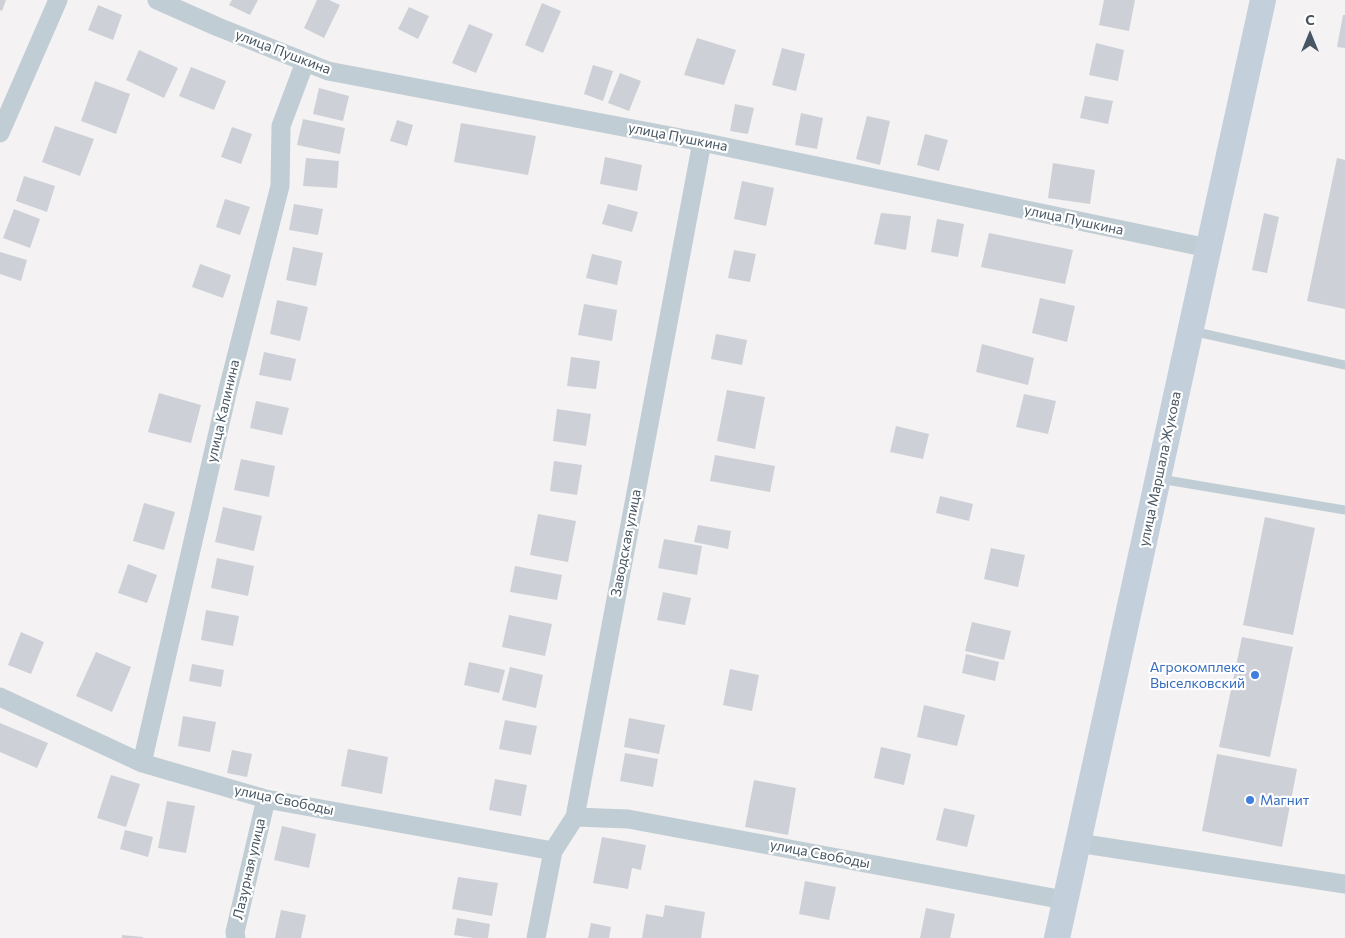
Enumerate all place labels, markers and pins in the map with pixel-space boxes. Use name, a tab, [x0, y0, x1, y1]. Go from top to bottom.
place label: Агрокомплекс Выселковский	[1150, 659, 1245, 692]
marker: Агрокомплекс Выселковский	[1249, 669, 1261, 681]
place label: Магнит	[1260, 792, 1309, 808]
marker: Магнит	[1244, 794, 1256, 806]

